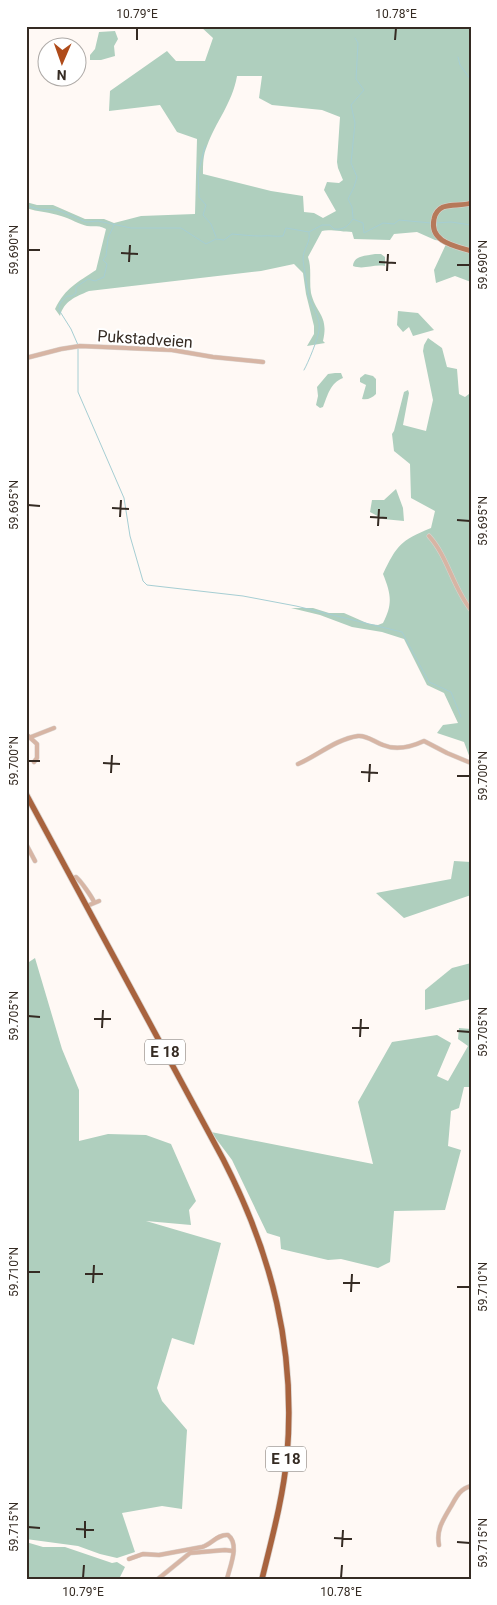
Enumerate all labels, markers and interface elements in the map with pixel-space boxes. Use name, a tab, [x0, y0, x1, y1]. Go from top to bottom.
text: 10.79°E	[116, 7, 158, 21]
text: 10.78°E	[375, 7, 417, 21]
north arrow	[38, 38, 88, 88]
text: N	[56, 67, 67, 83]
text: 59.690°N	[7, 225, 21, 275]
text: 59.690°N	[476, 240, 490, 290]
street label: Pukstadveien	[97, 326, 193, 352]
text: 59.695°N	[7, 480, 21, 530]
text: 59.695°N	[476, 496, 490, 546]
text: 59.700°N	[7, 736, 21, 786]
text: 59.700°N	[476, 751, 490, 801]
text: 59.705°N	[7, 991, 21, 1041]
text: 59.705°N	[476, 1007, 490, 1057]
road number: E 18	[145, 1040, 185, 1064]
text: 59.710°N	[7, 1247, 21, 1297]
text: 59.710°N	[476, 1262, 490, 1312]
road number: E 18	[266, 1446, 306, 1472]
text: 59.715°N	[7, 1502, 21, 1552]
text: 59.715°N	[476, 1518, 490, 1568]
text: 10.79°E	[62, 1585, 104, 1599]
text: 10.78°E	[320, 1585, 362, 1599]

